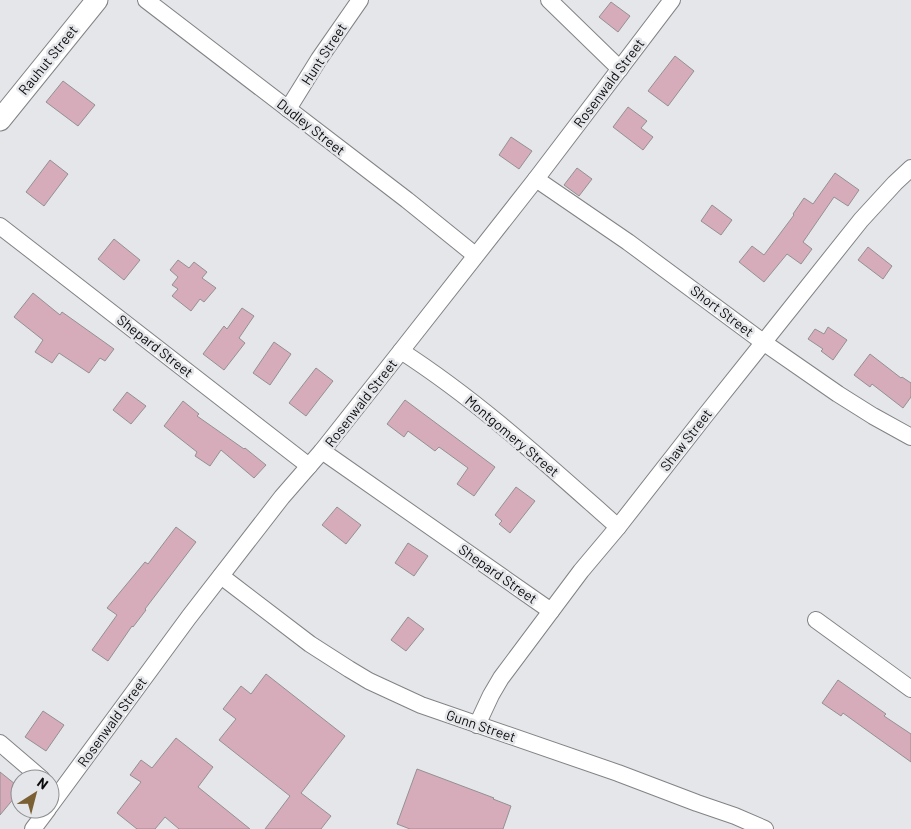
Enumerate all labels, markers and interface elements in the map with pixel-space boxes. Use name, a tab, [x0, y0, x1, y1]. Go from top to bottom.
street label: Hunt Street	[297, 20, 350, 88]
street label: Rauhut Street	[14, 22, 81, 98]
street label: Rosenwald Street	[570, 35, 648, 130]
street label: Dudley Street	[274, 95, 349, 158]
street label: Short Street	[687, 281, 757, 340]
street label: Shepard Street	[114, 311, 197, 381]
street label: Rosenwald Street	[321, 355, 400, 450]
street label: Montgomery Street	[462, 391, 563, 480]
street label: Shaw Street	[656, 405, 715, 474]
street label: Shepard Street	[456, 540, 541, 607]
street label: Rosenwald Street	[73, 674, 150, 770]
street label: Gunn Street	[444, 706, 518, 745]
north arrow	[10, 769, 60, 819]
text: N	[34, 773, 52, 793]

